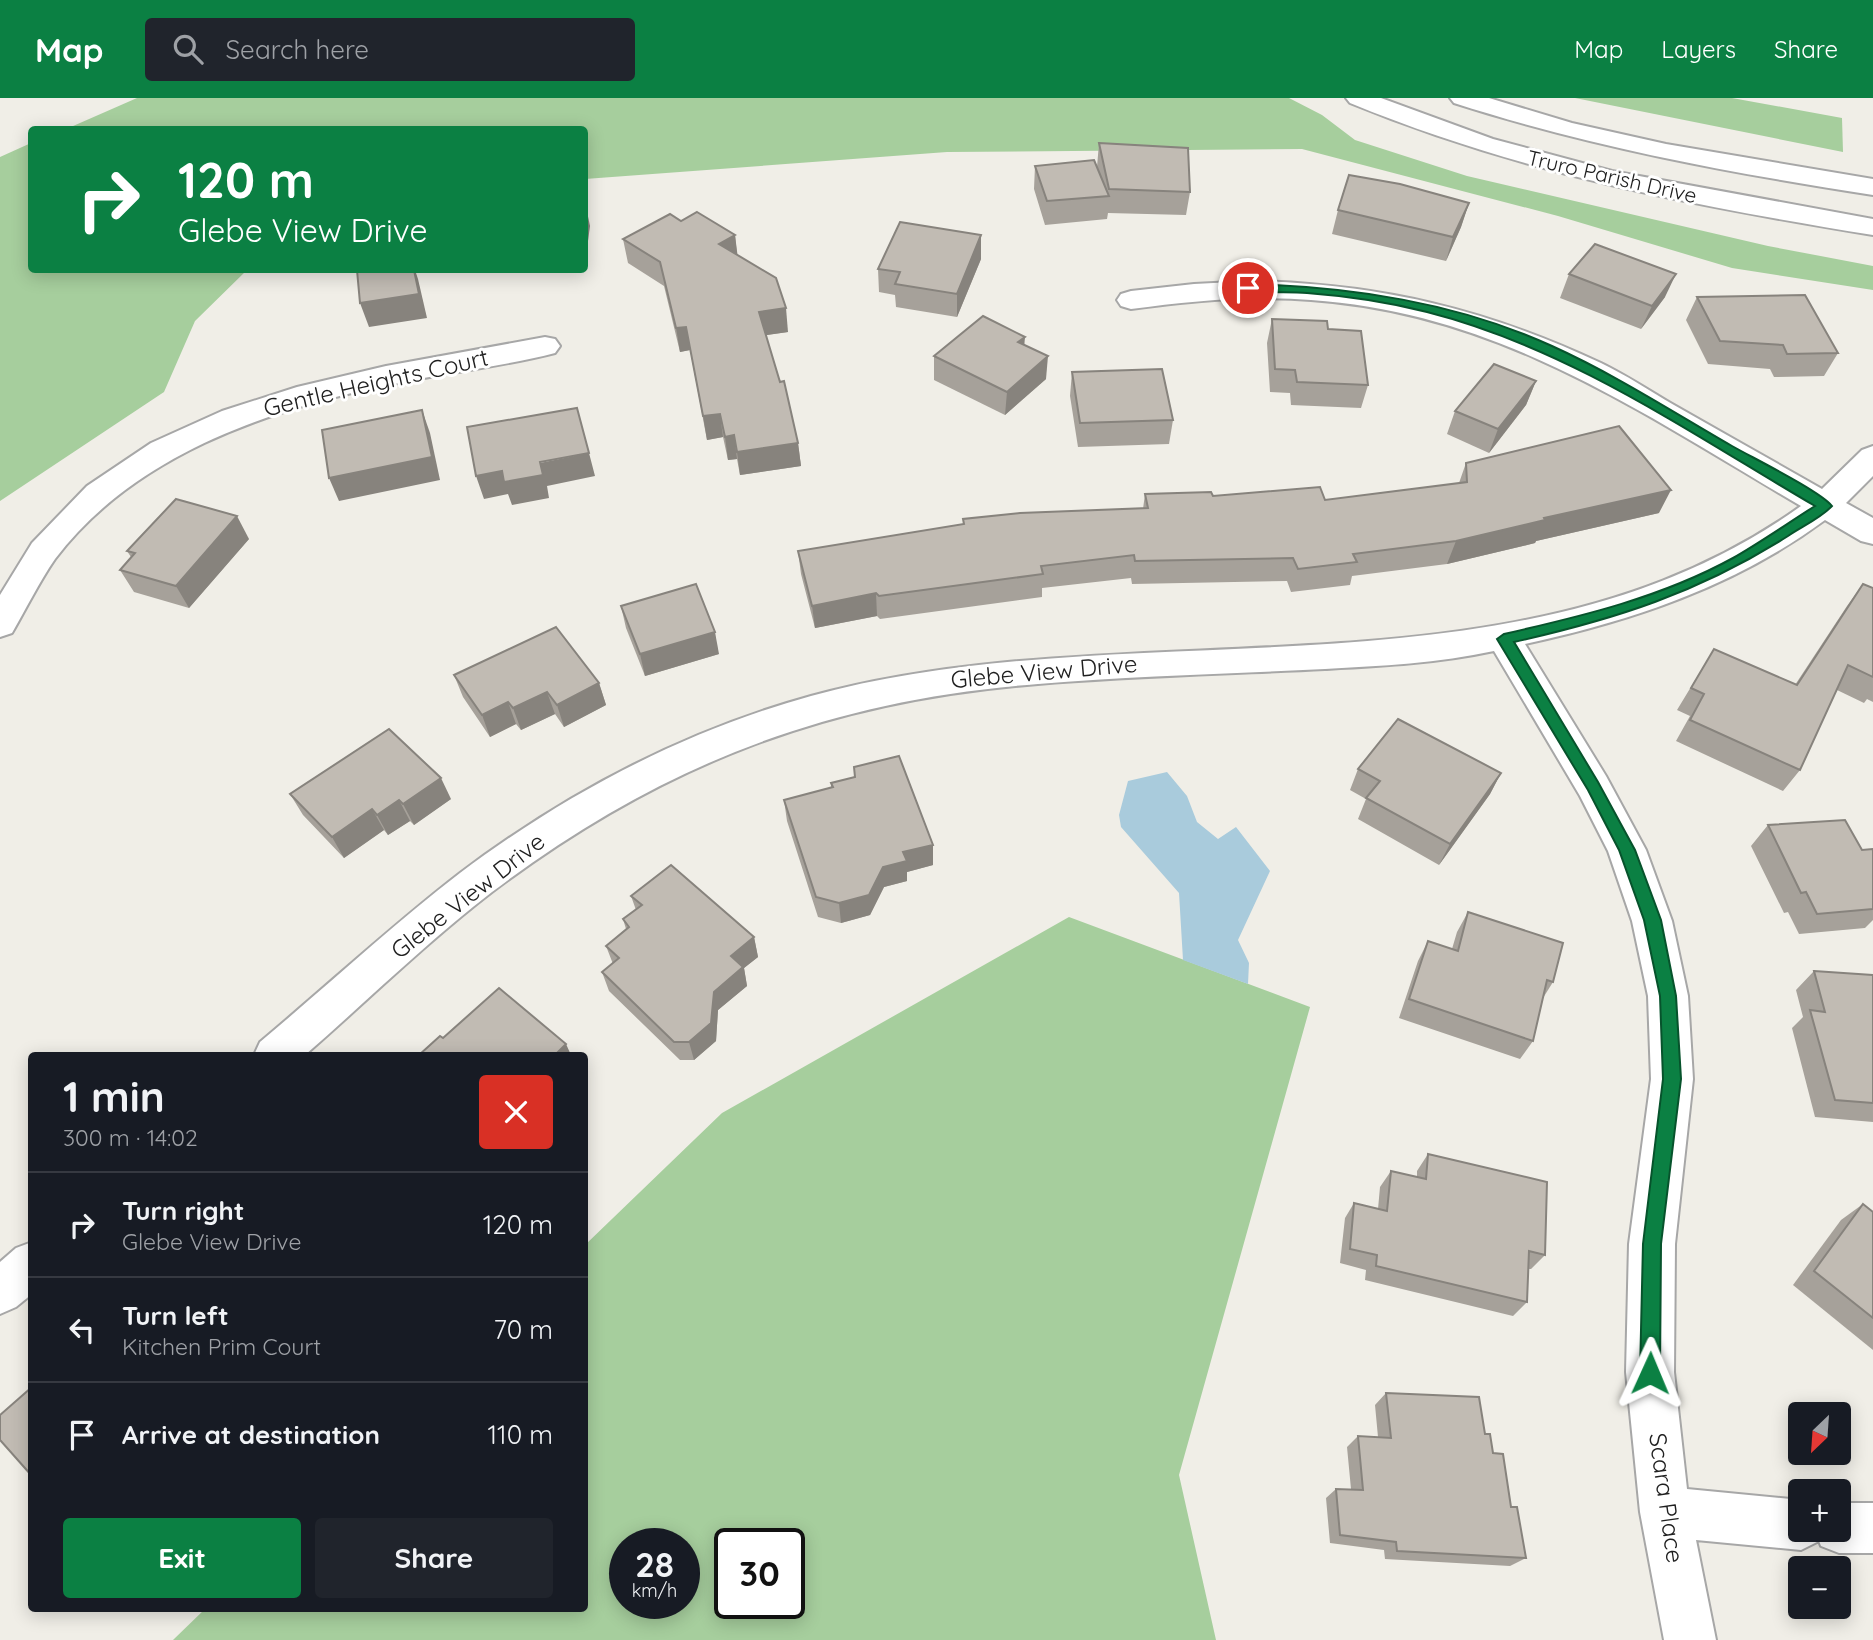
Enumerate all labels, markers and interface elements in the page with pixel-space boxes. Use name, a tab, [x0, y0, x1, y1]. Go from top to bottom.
search box	[145, 18, 635, 81]
text: Map	[35, 29, 103, 70]
icon: search	[169, 30, 207, 68]
text: Search here	[225, 33, 369, 66]
text: Map	[1574, 34, 1623, 64]
text: Layers	[1661, 34, 1736, 64]
text: Share	[1774, 34, 1838, 64]
street label: Truro Parish Drive	[1525, 144, 1700, 208]
text: 120 m	[178, 149, 314, 210]
icon: right	[63, 154, 154, 245]
text: Glebe View Drive	[178, 210, 428, 250]
pin	[1218, 258, 1278, 318]
icon: arrive	[1229, 269, 1267, 307]
street label: Gentle Heights Court	[260, 342, 491, 422]
street label: Glebe View Drive	[949, 648, 1138, 694]
street label: Glebe View Drive	[384, 826, 550, 965]
text: 1 min	[63, 1070, 165, 1123]
button: close	[479, 1075, 553, 1149]
text: 300 m · 14:02	[63, 1123, 198, 1152]
text: Turn right	[122, 1194, 244, 1227]
icon: right	[63, 1206, 101, 1244]
text: 120 m	[483, 1208, 553, 1241]
text: Glebe View Drive	[122, 1227, 301, 1256]
text: Turn left	[122, 1299, 229, 1332]
icon: left	[63, 1311, 101, 1349]
text: 70 m	[493, 1313, 553, 1346]
text: Kitchen Prim Court	[122, 1332, 321, 1361]
position arrow	[1613, 1336, 1687, 1410]
north arrow	[1788, 1402, 1852, 1465]
map controls	[1788, 1402, 1851, 1619]
icon: arrive	[63, 1416, 101, 1454]
text: Arrive at destination	[122, 1418, 380, 1451]
text: 110 m	[487, 1418, 553, 1451]
street label: Scara Place	[1643, 1431, 1691, 1565]
button: +	[1788, 1479, 1851, 1542]
button: Exit	[63, 1518, 301, 1598]
button: Share	[315, 1518, 553, 1598]
speed limit sign: 30	[714, 1528, 805, 1619]
text: 28	[635, 1542, 674, 1586]
button: −	[1788, 1556, 1851, 1619]
text: km/h	[632, 1579, 677, 1602]

